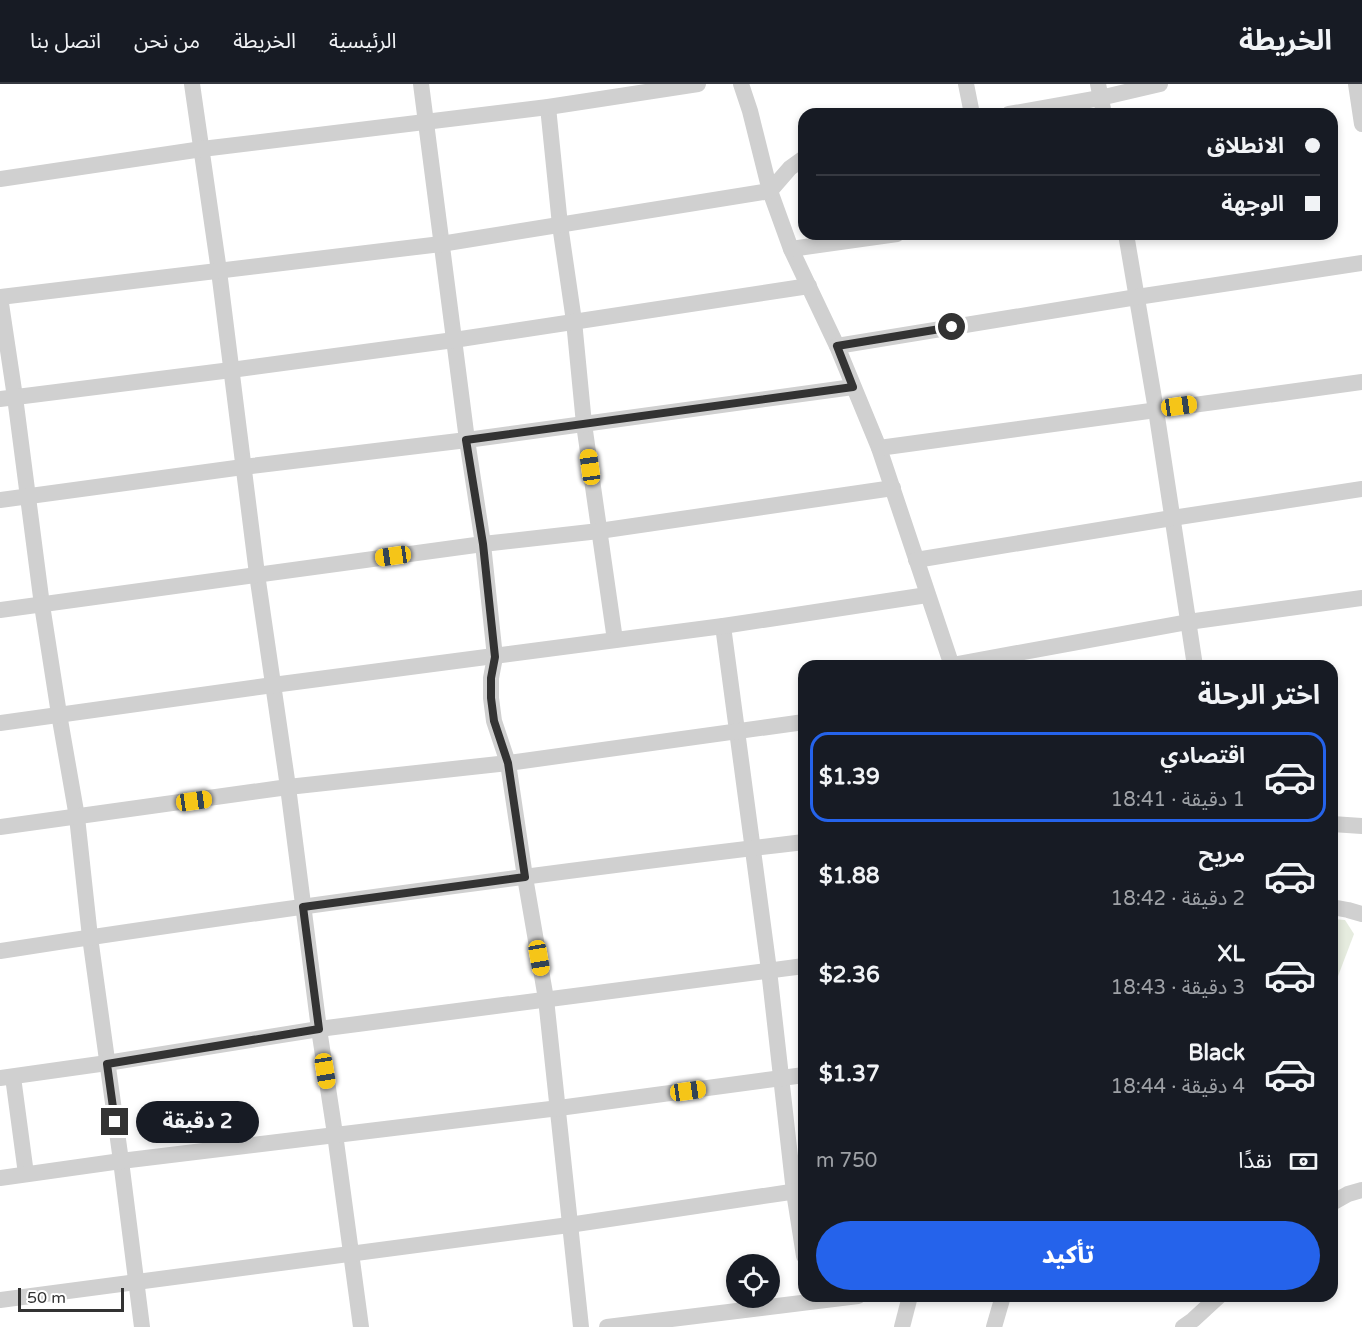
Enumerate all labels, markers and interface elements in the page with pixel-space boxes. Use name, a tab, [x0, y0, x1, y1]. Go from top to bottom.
text: الخريطة	[1239, 24, 1332, 58]
text: اتصل بنا	[30, 29, 101, 54]
text: من نحن	[134, 29, 200, 54]
text: الخريطة	[233, 29, 296, 54]
text: الرئيسية	[329, 29, 397, 54]
text: الانطلاق	[1207, 133, 1284, 159]
text: الوجهة	[1221, 191, 1284, 217]
route start	[938, 313, 965, 340]
car	[1160, 395, 1198, 417]
car	[579, 448, 601, 486]
car	[374, 545, 412, 567]
text: اختر الرحلة	[1198, 679, 1320, 712]
text: اقتصادي	[1160, 743, 1245, 769]
icon: car	[1263, 750, 1317, 804]
text: $1.39	[819, 764, 880, 790]
text: 1 دقيقة · 18:41	[1111, 788, 1245, 812]
car	[175, 790, 213, 812]
text: مريح	[1199, 842, 1245, 868]
icon: car	[1263, 849, 1317, 903]
text: $1.88	[819, 863, 880, 889]
text: 2 دقيقة · 18:42	[1111, 887, 1245, 911]
car	[527, 939, 551, 977]
text: XL	[1218, 941, 1245, 967]
icon: car	[1263, 948, 1317, 1002]
text: $2.36	[819, 962, 880, 988]
text: 3 دقيقة · 18:43	[1111, 976, 1245, 1000]
text: Black	[1188, 1040, 1245, 1066]
icon: car	[1263, 1047, 1317, 1101]
car	[313, 1052, 337, 1090]
text: $1.37	[819, 1061, 880, 1087]
text: 4 دقيقة · 18:44	[1111, 1075, 1245, 1099]
car	[669, 1080, 707, 1102]
callout: 2 دقيقة	[136, 1101, 259, 1143]
route end	[101, 1108, 128, 1135]
text: 2 دقيقة	[163, 1110, 232, 1134]
icon: cash	[1287, 1145, 1320, 1178]
text: نقدًا	[1238, 1148, 1272, 1174]
text: 750 m	[816, 1149, 877, 1173]
button: تأكيد	[816, 1221, 1320, 1290]
map controls	[726, 1254, 780, 1308]
button: locate	[726, 1254, 780, 1308]
scale bar	[18, 1285, 124, 1312]
text: 50 m	[27, 1288, 66, 1308]

